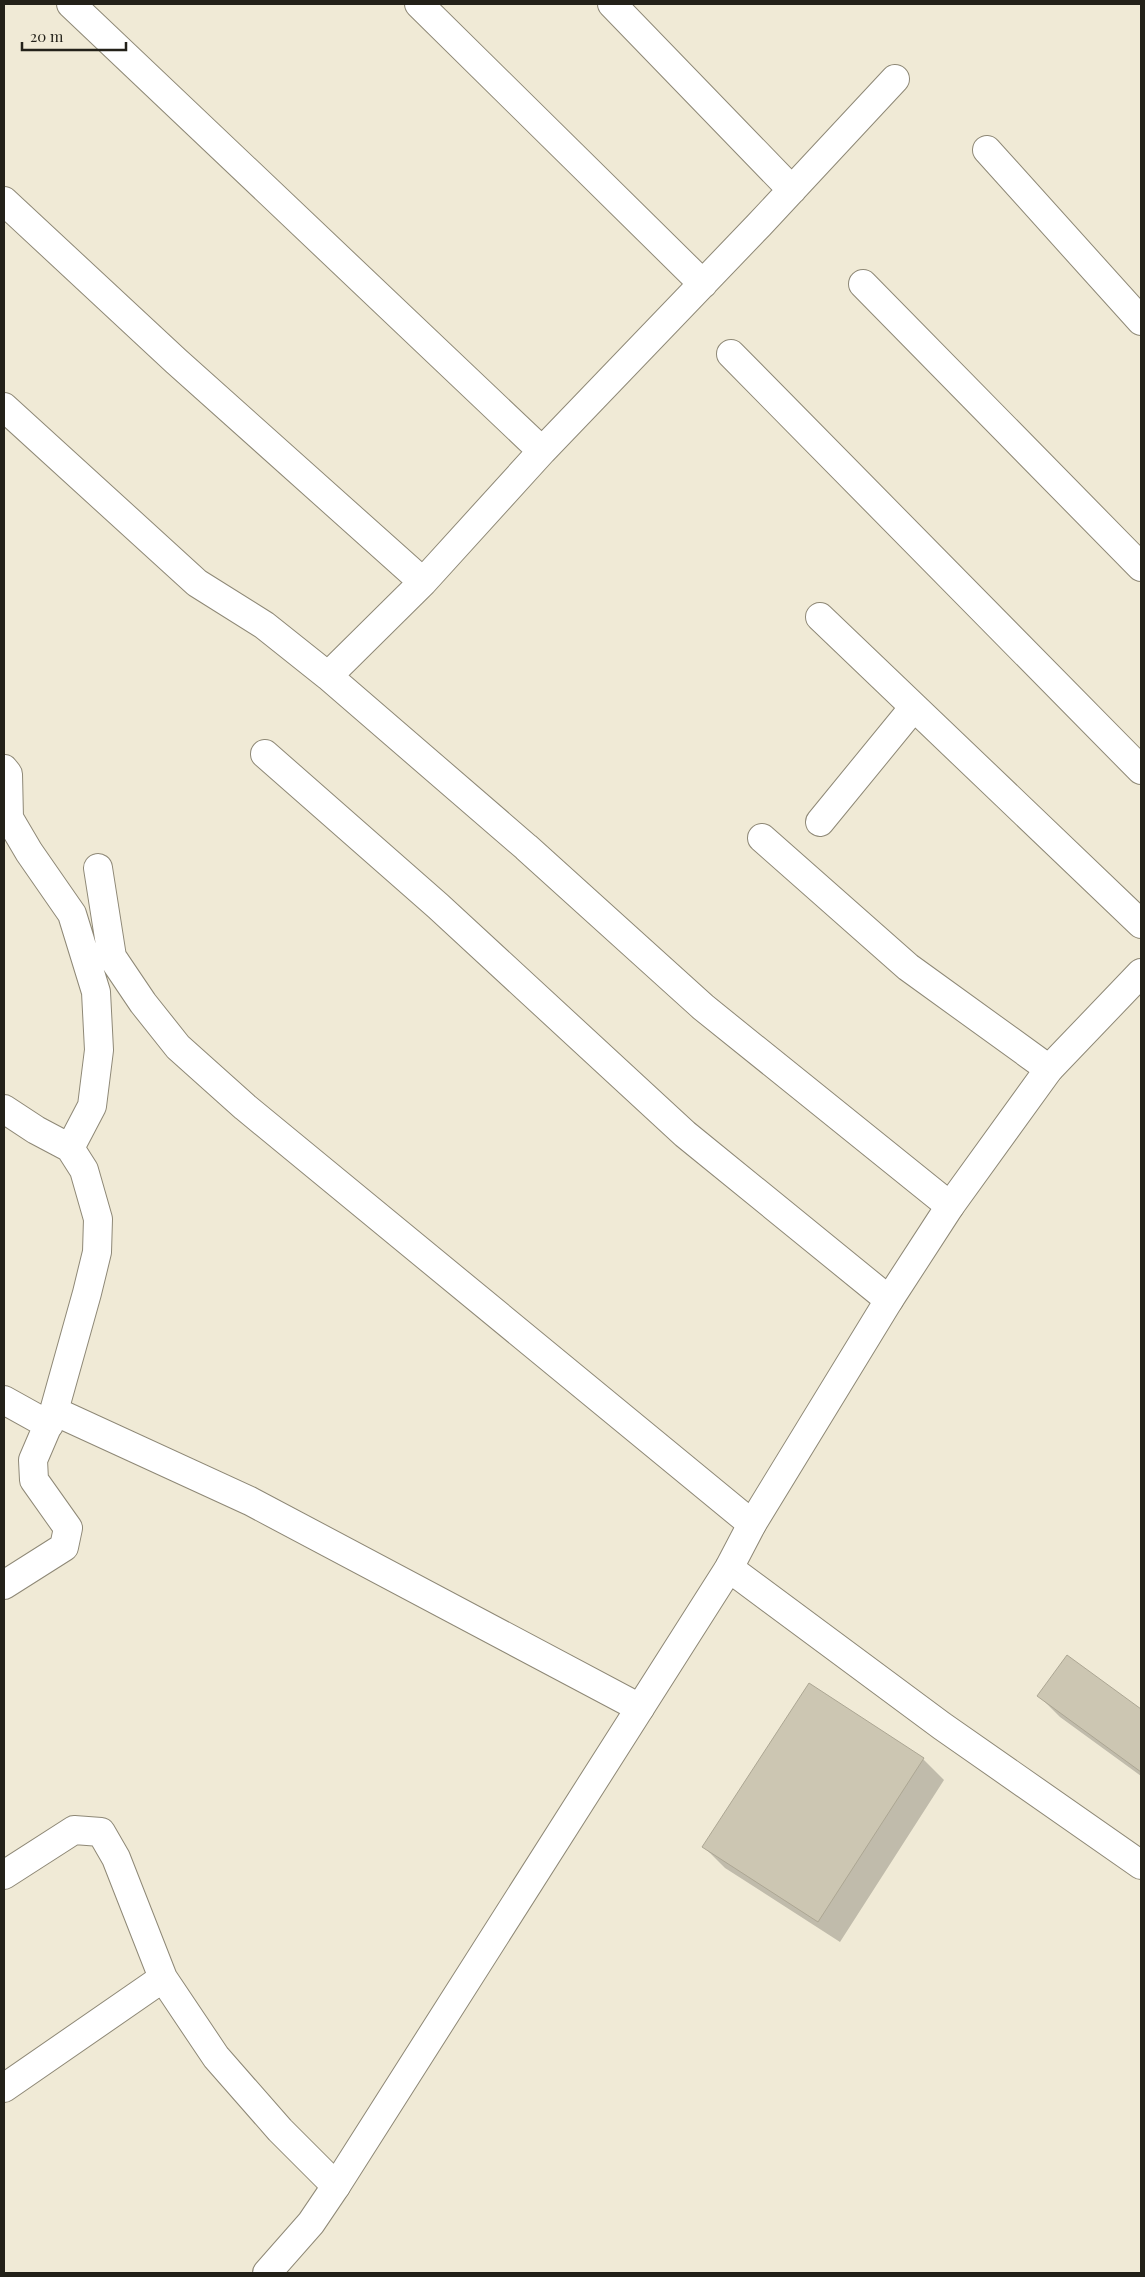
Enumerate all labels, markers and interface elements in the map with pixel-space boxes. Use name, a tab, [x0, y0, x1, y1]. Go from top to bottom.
scale bar	[22, 20, 126, 52]
text: 20 m	[30, 26, 64, 46]

